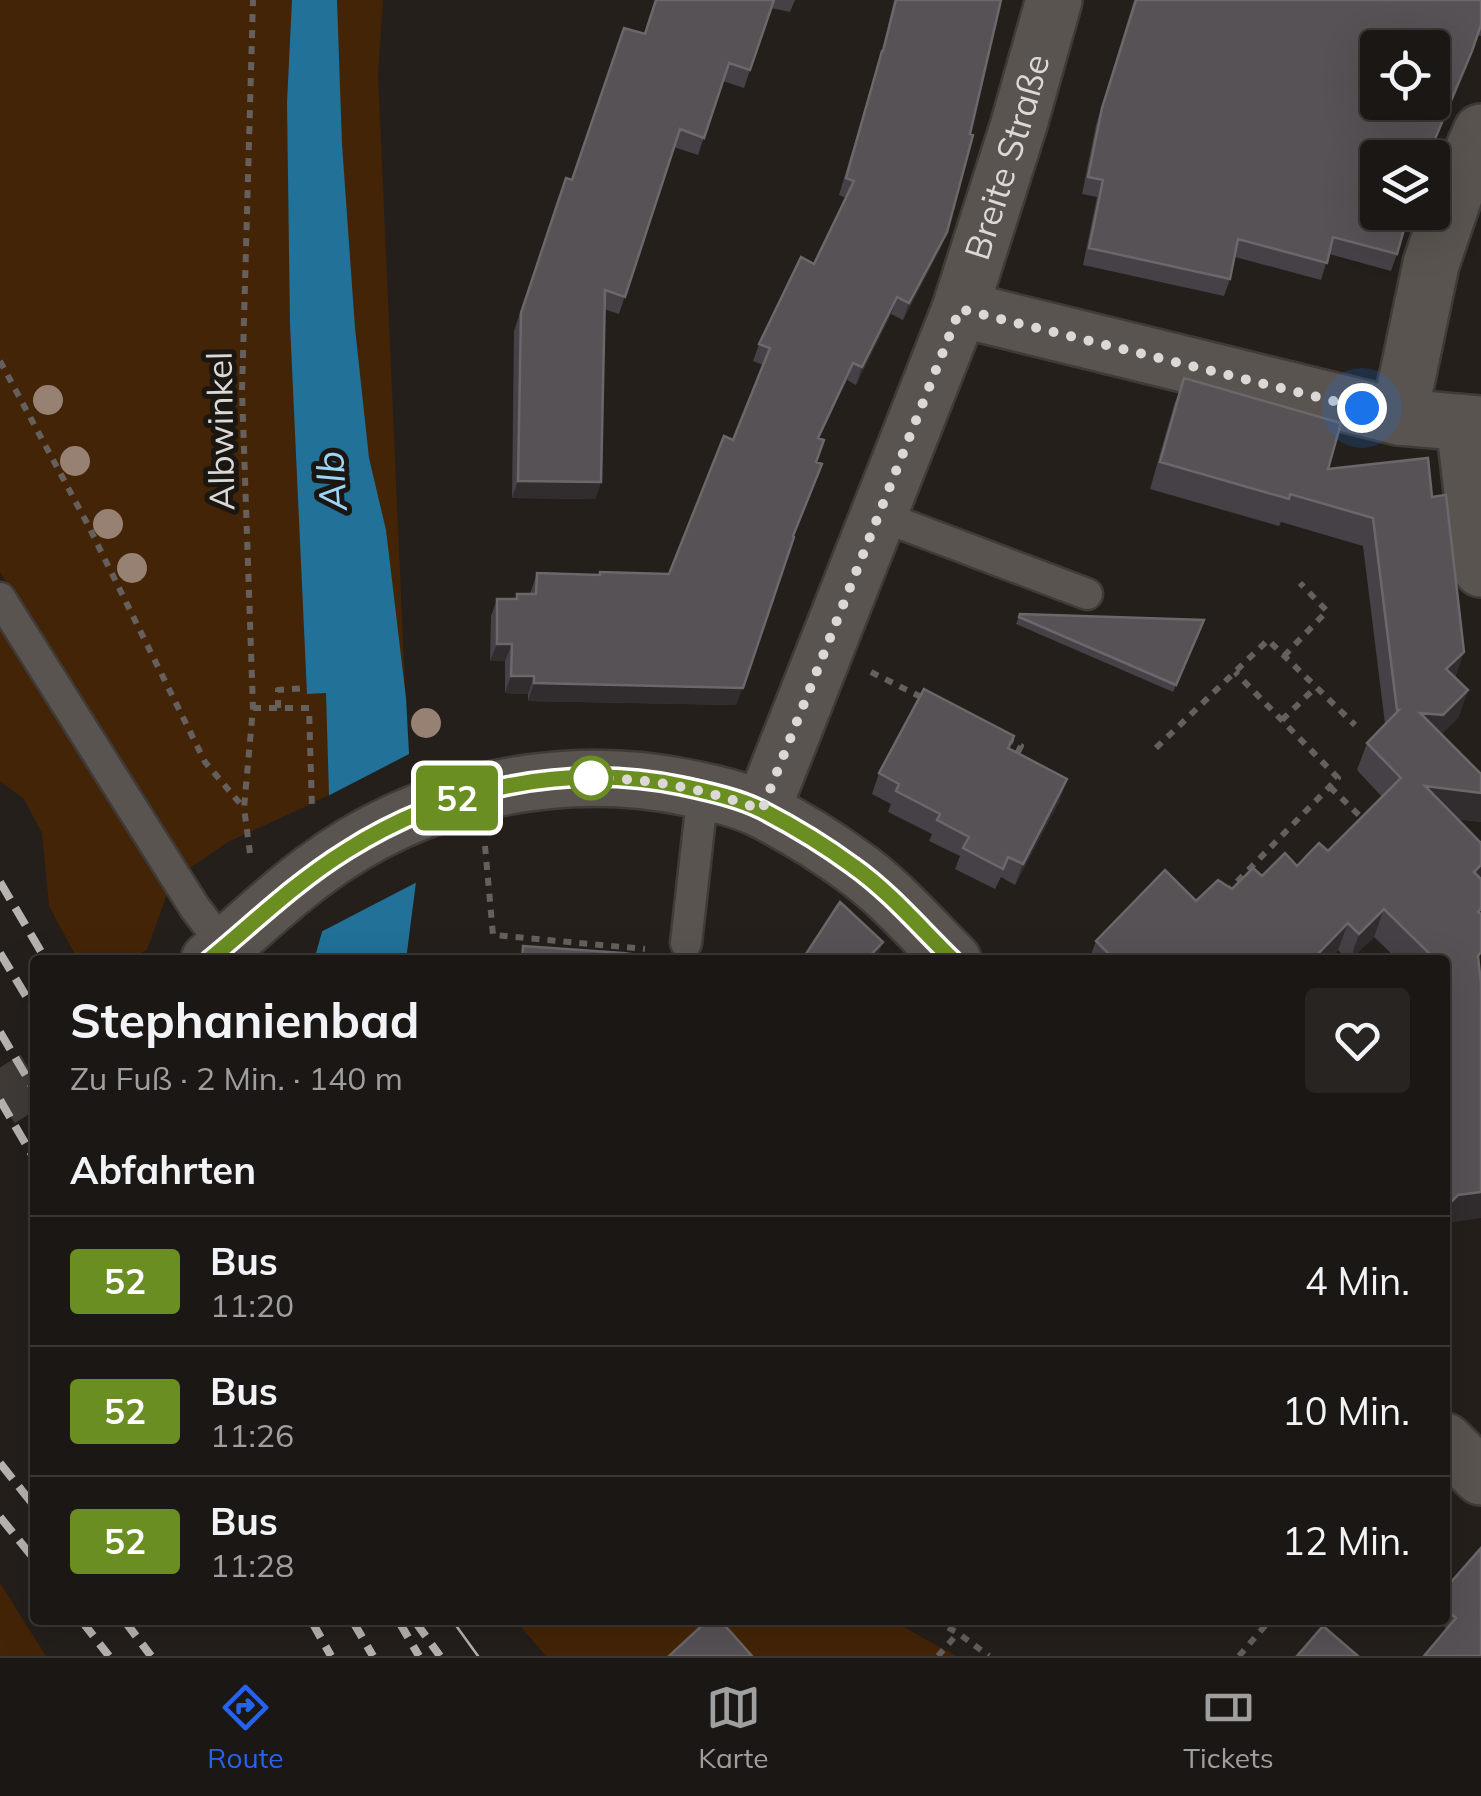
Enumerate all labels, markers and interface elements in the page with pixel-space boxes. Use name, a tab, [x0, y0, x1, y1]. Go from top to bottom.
map controls	[1360, 30, 1450, 230]
button: locate	[1360, 30, 1450, 120]
street label: Breite Straße	[954, 49, 1059, 265]
button: layers	[1360, 140, 1450, 230]
street label: Albwinkel	[197, 351, 243, 511]
your location	[1337, 383, 1387, 433]
water label: Alb	[305, 450, 357, 514]
unlabelled marker	[570, 757, 612, 799]
line badge: 52	[412, 766, 502, 830]
text: 52	[436, 776, 478, 820]
button: heart	[1305, 988, 1410, 1093]
text: Stephanienbad	[70, 990, 419, 1050]
text: Zu Fuß · 2 Min. · 140 m	[70, 1058, 403, 1098]
text: Abfahrten	[70, 1146, 256, 1194]
text: Bus	[210, 1237, 278, 1285]
text: 4 Min.	[1305, 1257, 1410, 1305]
text: 52	[104, 1259, 146, 1303]
text: 11:20	[210, 1285, 294, 1325]
text: Bus	[210, 1367, 278, 1415]
text: 10 Min.	[1282, 1387, 1410, 1435]
text: 52	[104, 1389, 146, 1433]
text: 11:26	[210, 1415, 294, 1455]
text: Bus	[210, 1497, 278, 1545]
text: 12 Min.	[1282, 1517, 1410, 1565]
text: 52	[104, 1519, 146, 1563]
text: 11:28	[210, 1545, 294, 1585]
tab: Route	[207, 1680, 283, 1775]
tab: Karte	[698, 1680, 769, 1775]
tab: Tickets	[1183, 1680, 1274, 1775]

